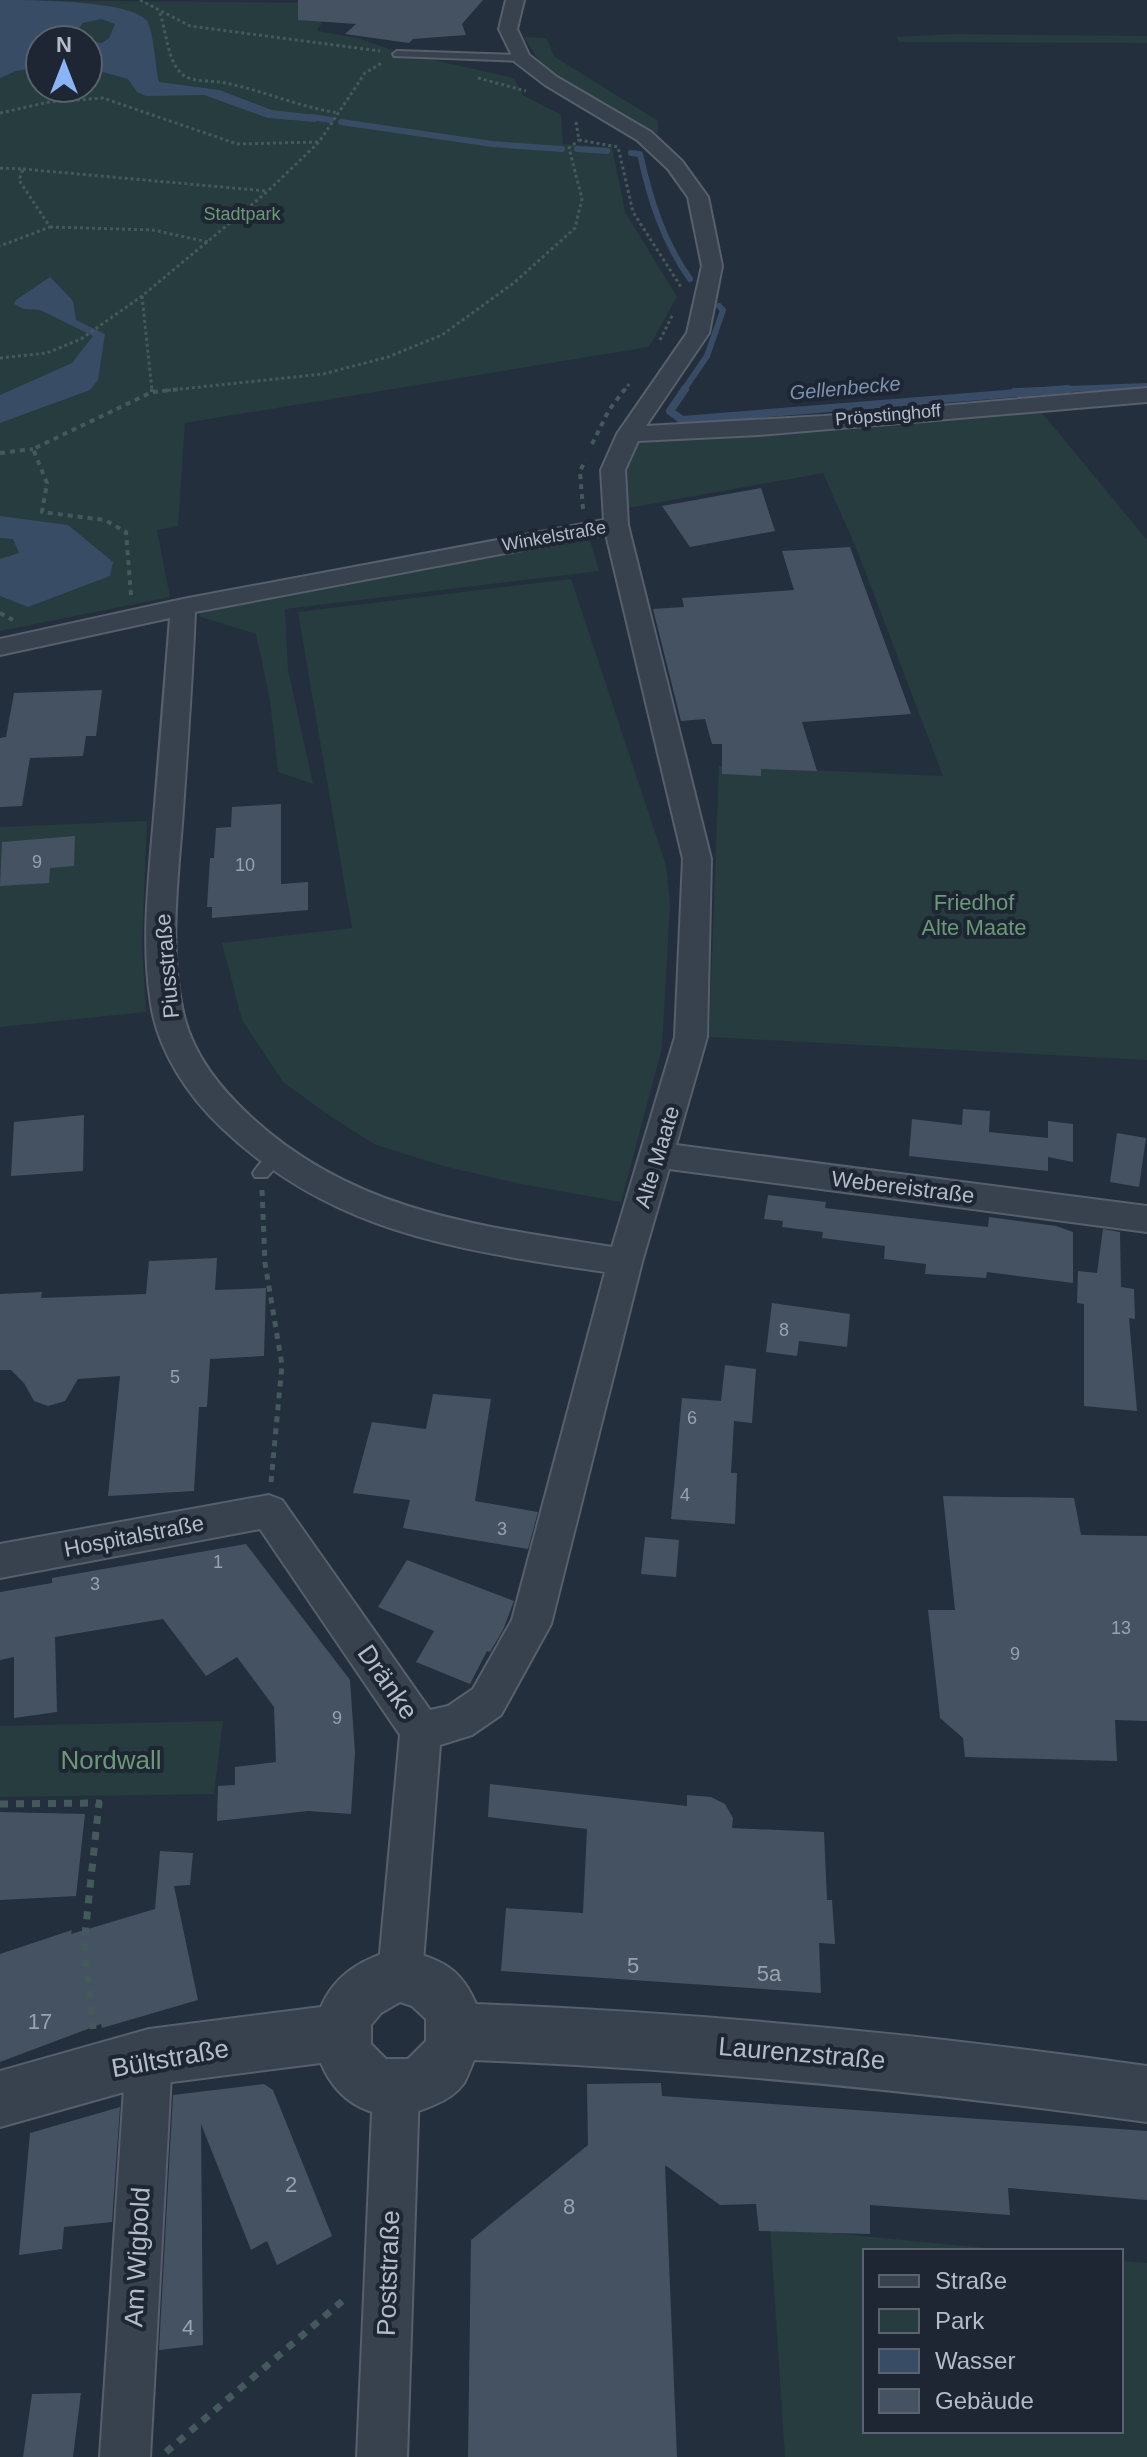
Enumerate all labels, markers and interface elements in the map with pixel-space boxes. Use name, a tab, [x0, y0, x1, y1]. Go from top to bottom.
north arrow	[24, 24, 104, 104]
text: N	[56, 32, 72, 57]
park label: Stadtpark	[203, 204, 282, 224]
water label: Gellenbecke	[789, 372, 901, 404]
street label: Pröpstinghoff	[834, 400, 943, 430]
street label: Winkelstraße	[501, 517, 607, 555]
house number: 9	[32, 852, 42, 872]
house number: 10	[235, 855, 255, 875]
park label: Friedhof Alte Maate	[921, 890, 1027, 940]
street label: Piusstraße	[150, 913, 184, 1019]
street label: Alte Maate	[630, 1103, 684, 1211]
street label: Webereistraße	[830, 1166, 976, 1208]
house number: 8	[779, 1320, 789, 1340]
house number: 5	[170, 1367, 180, 1387]
house number: 6	[687, 1408, 697, 1428]
house number: 4	[680, 1485, 690, 1505]
street label: Hospitalstraße	[62, 1510, 206, 1562]
house number: 3	[497, 1519, 507, 1539]
house number: 1	[213, 1552, 223, 1572]
house number: 3	[90, 1574, 100, 1594]
house number: 13	[1111, 1618, 1131, 1638]
street label: Dränke	[352, 1639, 424, 1725]
house number: 9	[1010, 1644, 1020, 1664]
house number: 9	[332, 1708, 342, 1728]
park label: Nordwall	[60, 1745, 162, 1775]
house number: 5	[627, 1953, 639, 1978]
house number: 5a	[757, 1961, 782, 1986]
house number: 17	[28, 2009, 52, 2034]
street label: Laurenzstraße	[717, 2031, 887, 2075]
street label: Bültstraße	[109, 2033, 231, 2083]
house number: 2	[285, 2172, 297, 2197]
street label: Am Wigbold	[118, 2186, 156, 2328]
house number: 8	[563, 2194, 575, 2219]
street label: Poststraße	[371, 2210, 405, 2336]
legend	[863, 2249, 1123, 2433]
text: Straße	[935, 2267, 1007, 2294]
text: Park	[935, 2307, 985, 2334]
house number: 4	[182, 2315, 194, 2340]
text: Wasser	[935, 2347, 1015, 2374]
text: Gebäude	[935, 2387, 1034, 2414]

